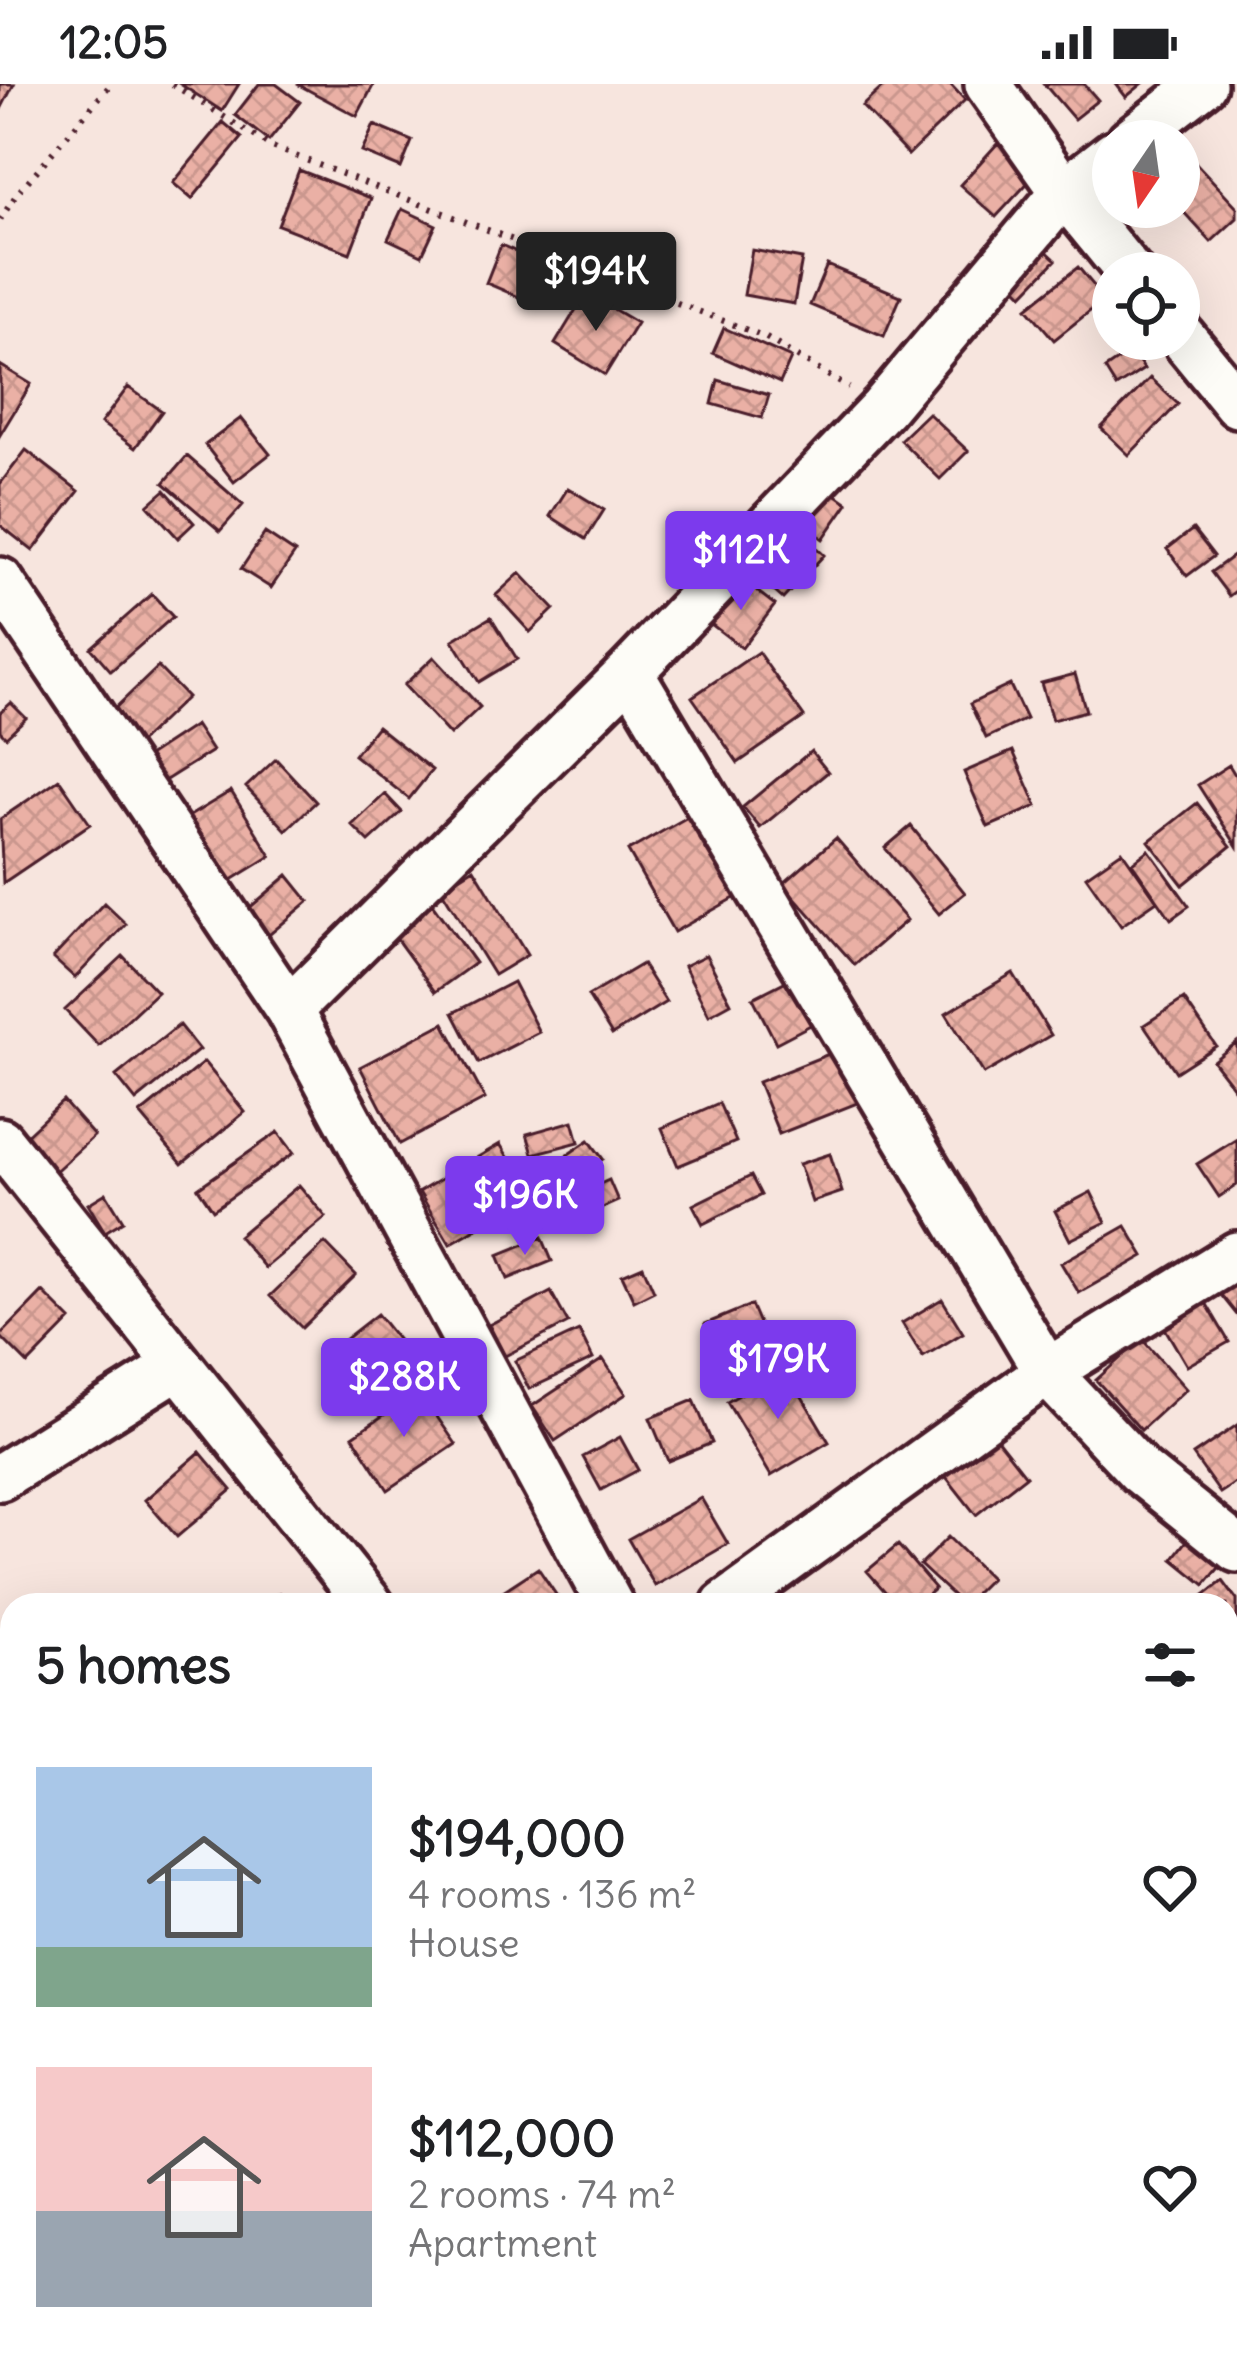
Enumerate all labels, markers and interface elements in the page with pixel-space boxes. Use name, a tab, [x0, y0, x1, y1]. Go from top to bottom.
text: 12:05	[60, 14, 168, 70]
north arrow	[1092, 120, 1200, 228]
map controls	[1092, 120, 1200, 360]
pin: $194K	[512, 232, 680, 334]
text: $194K	[543, 246, 649, 295]
button: locate	[1092, 252, 1200, 360]
pin: $112K	[657, 511, 825, 613]
text: $112K	[692, 525, 790, 574]
pin: $196K	[441, 1156, 609, 1258]
text: $196K	[472, 1170, 578, 1219]
pin: $179K	[694, 1320, 862, 1422]
text: $179K	[727, 1334, 829, 1383]
pin: $288K	[320, 1338, 488, 1440]
text: $288K	[348, 1352, 460, 1401]
icon: filters	[1137, 1632, 1203, 1698]
text: 5 homes	[36, 1633, 231, 1697]
text: $194,000	[408, 1806, 626, 1870]
icon: home	[132, 1815, 276, 1959]
icon: heart	[1137, 1854, 1203, 1920]
text: 4 rooms · 136 m²	[408, 1870, 697, 1919]
text: House	[408, 1919, 519, 1968]
text: $112,000	[408, 2106, 615, 2170]
icon: home	[132, 2115, 276, 2259]
icon: heart	[1137, 2154, 1203, 2220]
text: 2 rooms · 74 m²	[408, 2170, 676, 2219]
text: Apartment	[408, 2219, 597, 2268]

